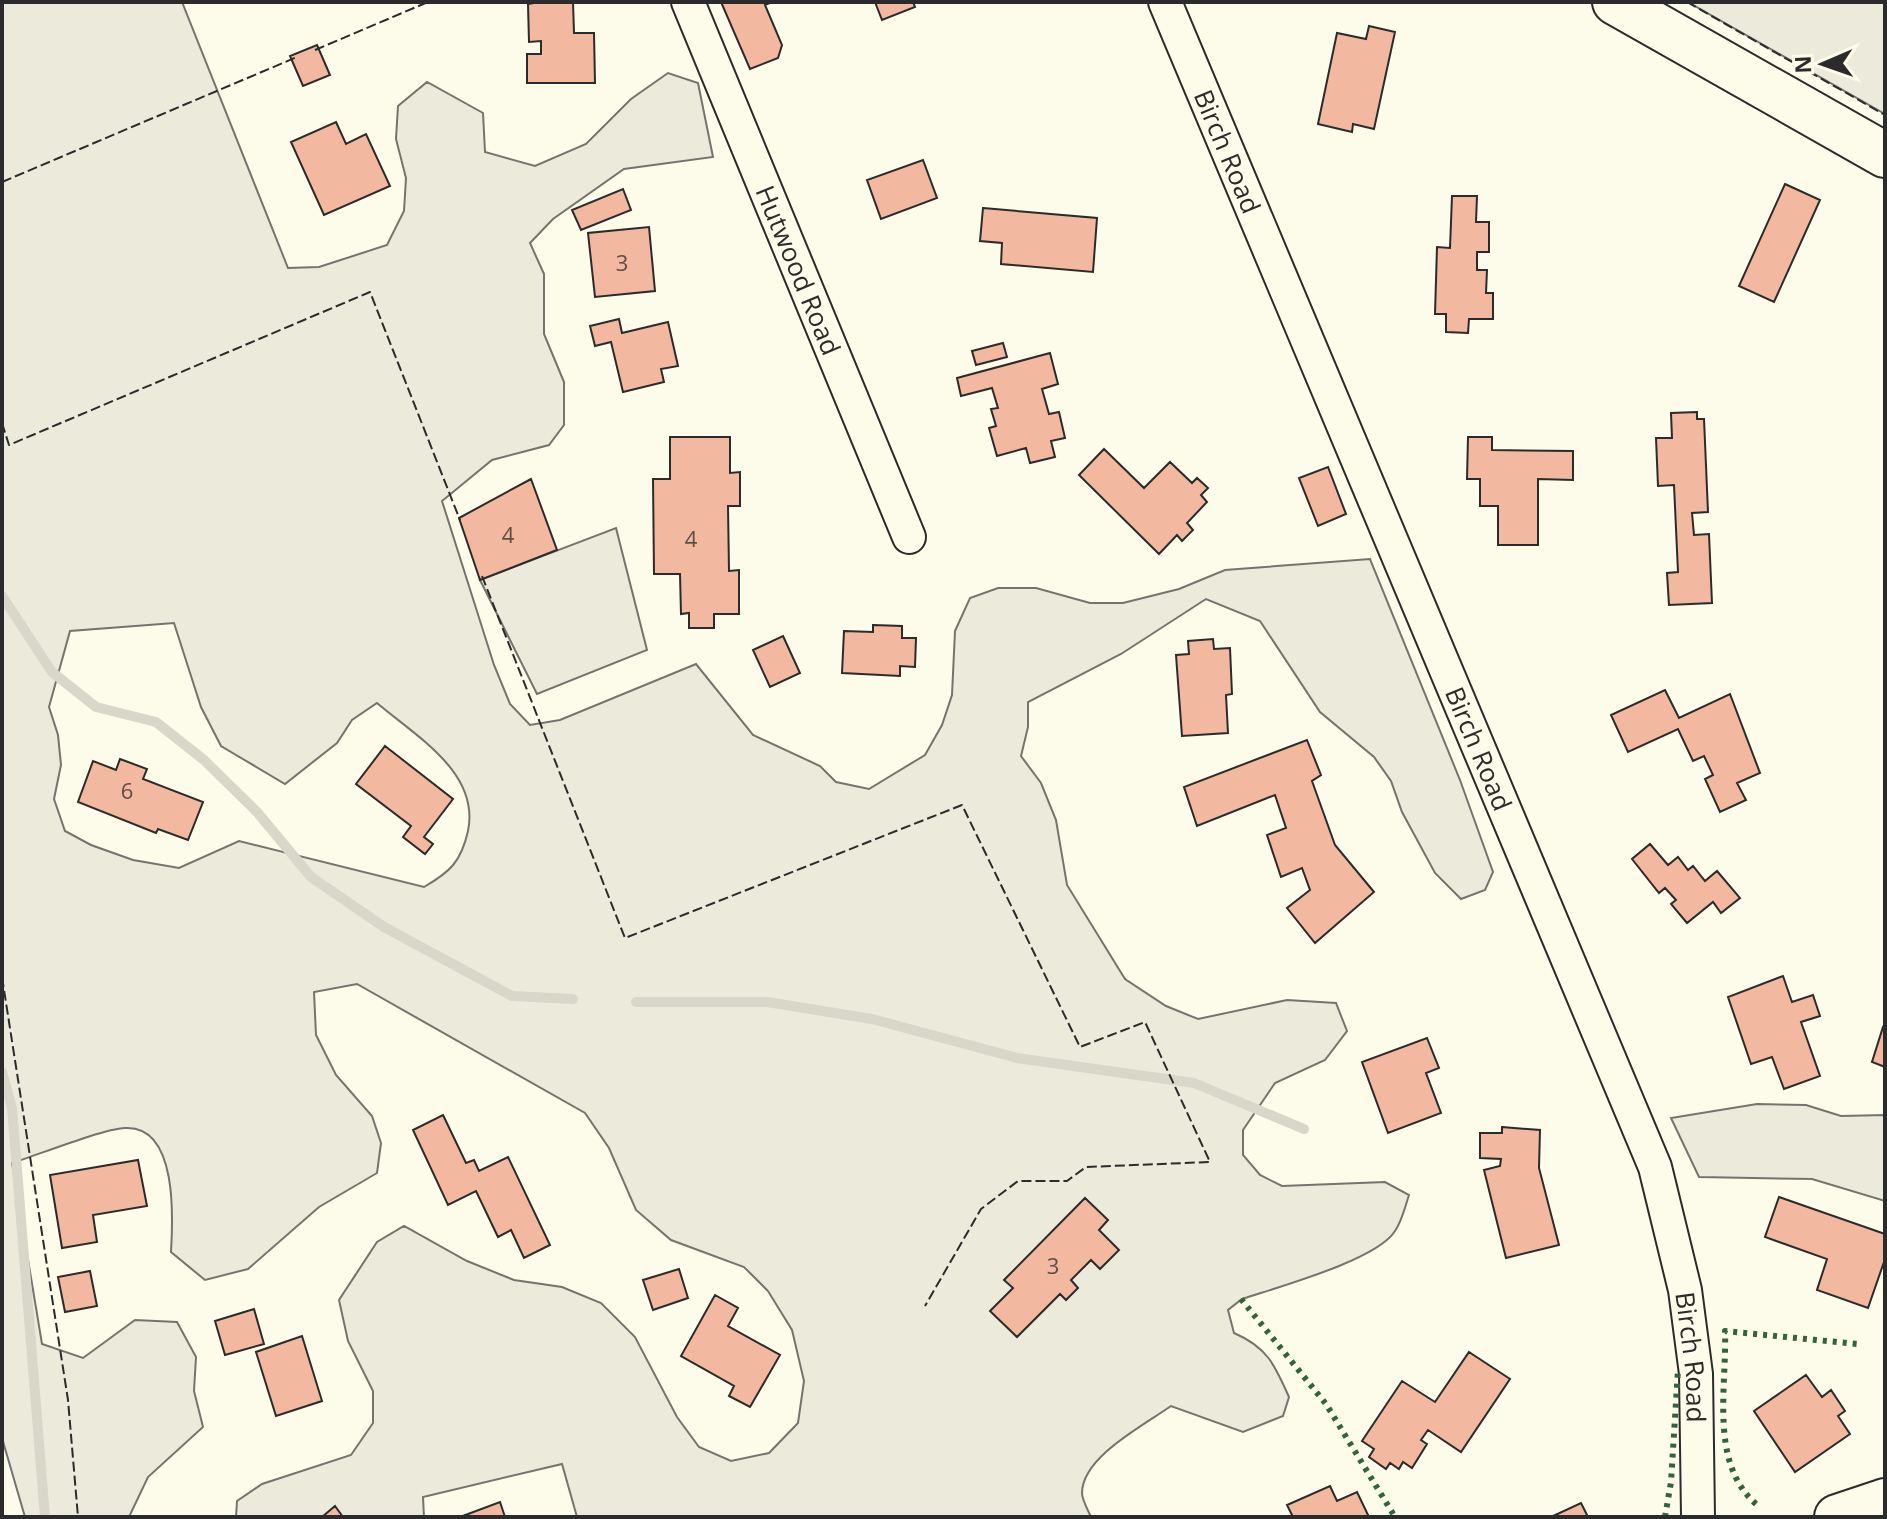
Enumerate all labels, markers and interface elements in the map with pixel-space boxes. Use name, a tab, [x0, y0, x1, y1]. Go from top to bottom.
north arrow	[1783, 24, 1863, 104]
text: N	[1787, 55, 1817, 74]
street label: Birch Road	[1186, 84, 1270, 219]
street label: Hutwood Road	[748, 180, 850, 360]
house number: 3	[616, 247, 628, 277]
house number: 4	[502, 519, 515, 549]
house number: 4	[685, 523, 698, 553]
street label: Birch Road	[1437, 681, 1521, 816]
house number: 6	[121, 775, 133, 805]
house number: 3	[1047, 1250, 1059, 1280]
street label: Birch Road	[1667, 1290, 1715, 1423]

